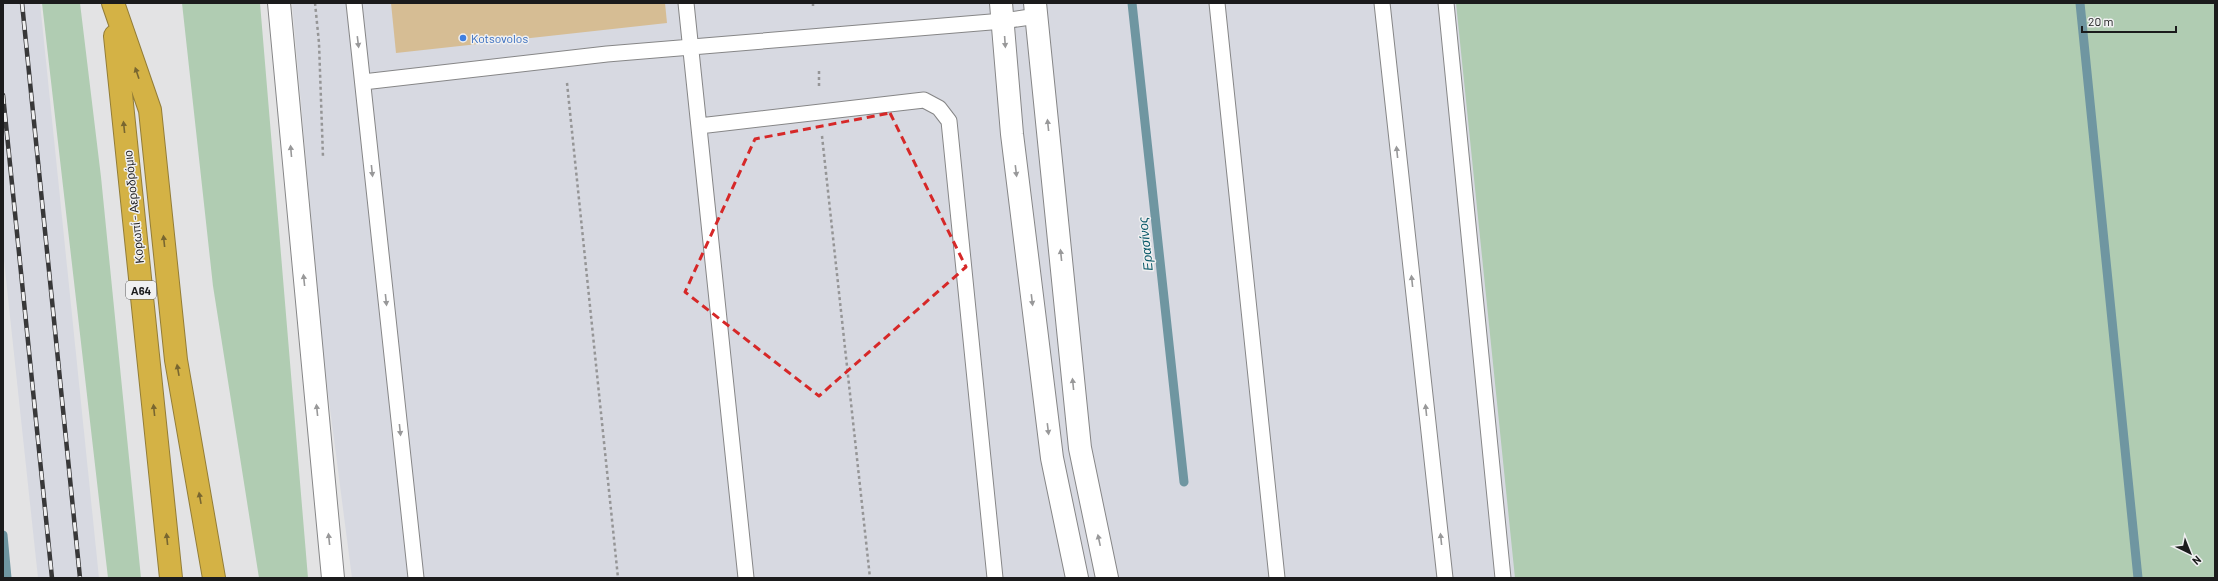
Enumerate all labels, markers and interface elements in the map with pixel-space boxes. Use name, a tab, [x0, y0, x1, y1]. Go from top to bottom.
scale bar	[2082, 8, 2176, 34]
text: 20 m	[2088, 14, 2114, 28]
place label: Kotsovolos	[471, 31, 528, 45]
marker: Kotsovolos	[458, 33, 468, 43]
one-way arrow	[355, 36, 361, 48]
one-way arrow	[1001, 36, 1008, 48]
one-way arrow	[134, 66, 140, 78]
one-way arrow	[1044, 119, 1051, 131]
one-way arrow	[121, 121, 128, 133]
one-way arrow	[288, 145, 295, 157]
one-way arrow	[1394, 146, 1401, 158]
street label: Κορωπί - Αεροδρόμιο	[120, 149, 147, 264]
one-way arrow	[369, 165, 376, 177]
one-way arrow	[1013, 165, 1020, 177]
water label: Ερασίνος	[1134, 215, 1156, 272]
one-way arrow	[160, 235, 167, 247]
one-way arrow	[1057, 249, 1064, 261]
one-way arrow	[300, 274, 307, 286]
one-way arrow	[1409, 275, 1415, 287]
road number: Α64	[126, 281, 156, 299]
one-way arrow	[383, 294, 389, 306]
one-way arrow	[1029, 294, 1036, 306]
one-way arrow	[175, 364, 181, 376]
one-way arrow	[1070, 378, 1077, 390]
one-way arrow	[150, 404, 157, 416]
one-way arrow	[313, 404, 320, 416]
one-way arrow	[1423, 404, 1430, 416]
one-way arrow	[397, 423, 403, 436]
one-way arrow	[1045, 423, 1051, 435]
one-way arrow	[197, 492, 203, 504]
one-way arrow	[164, 533, 170, 545]
one-way arrow	[326, 533, 333, 545]
one-way arrow	[1438, 533, 1444, 545]
north arrow	[2170, 533, 2210, 573]
one-way arrow	[1096, 534, 1102, 546]
text: N	[2190, 553, 2204, 568]

